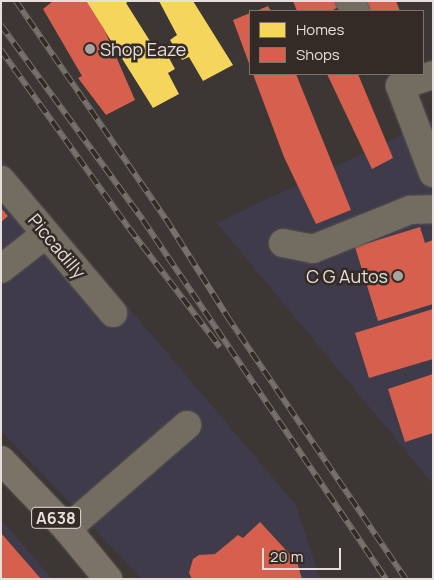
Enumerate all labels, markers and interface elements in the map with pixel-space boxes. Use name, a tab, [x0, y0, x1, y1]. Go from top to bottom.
legend	[249, 10, 424, 75]
text: Homes	[296, 19, 344, 40]
place label: Shop Eaze	[100, 38, 186, 60]
marker: Shop Eaze	[84, 43, 96, 55]
text: Shops	[296, 44, 340, 65]
street label: Piccadilly	[24, 209, 90, 283]
place label: C G Autos	[306, 265, 388, 287]
marker: C G Autos	[392, 270, 404, 282]
road number: A638	[31, 504, 81, 532]
scale bar	[264, 538, 343, 570]
text: 20 m	[270, 546, 303, 567]

